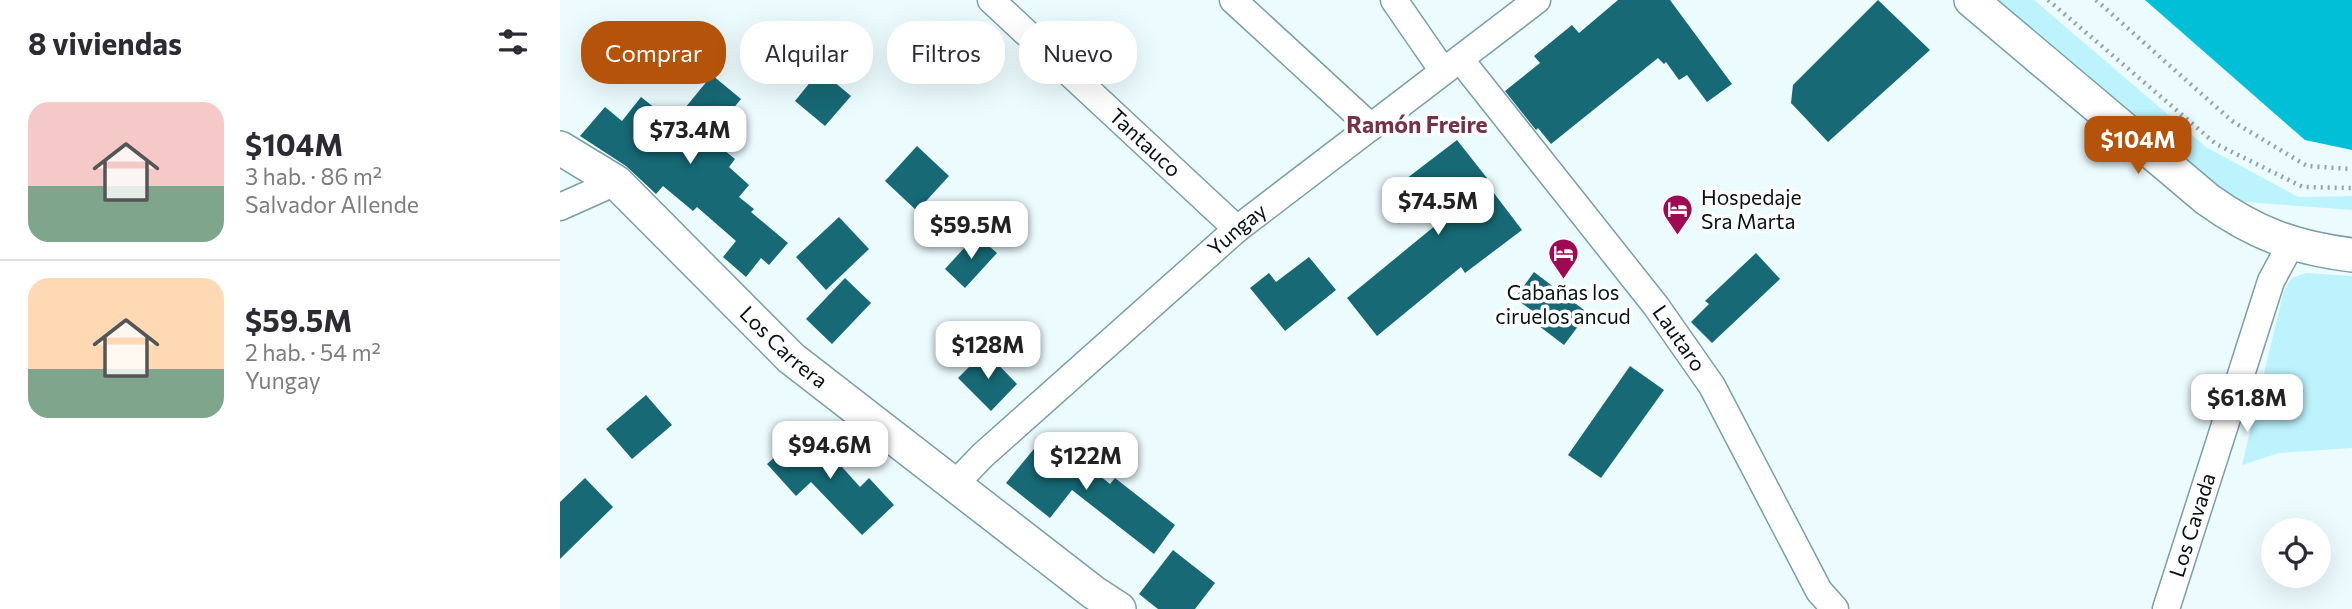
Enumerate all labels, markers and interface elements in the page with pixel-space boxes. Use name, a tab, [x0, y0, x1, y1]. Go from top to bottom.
chip: Comprar	[581, 21, 726, 84]
chip: Alquilar	[740, 21, 873, 84]
chip: Filtros	[887, 21, 1005, 84]
chip: Nuevo	[1019, 21, 1137, 84]
icon: filters	[494, 23, 532, 61]
text: 8 viviendas	[28, 24, 182, 61]
street label: Tantauco	[1105, 103, 1187, 181]
pin: $73.4M	[633, 106, 747, 166]
district label: Ramón Freire	[1346, 110, 1488, 138]
text: $73.4M	[649, 115, 731, 143]
pin: $104M	[2089, 116, 2187, 176]
text: $104M	[245, 125, 343, 162]
text: $104M	[2100, 125, 2176, 153]
icon: home	[84, 130, 168, 214]
text: 3 hab. · 86 m²	[245, 162, 382, 190]
pin: $74.5M	[1381, 177, 1495, 237]
place label: Hospedaje Sra Marta	[1701, 184, 1802, 233]
text: $74.5M	[1398, 186, 1478, 214]
text: Salvador Allende	[245, 190, 419, 218]
hotel icon: Hospedaje Sra Marta	[1661, 193, 1695, 237]
street label: Yungay	[1202, 197, 1271, 260]
pin: $59.5M	[914, 202, 1028, 261]
text: $59.5M	[930, 210, 1012, 238]
hotel icon: Cabañas los ciruelos ancud	[1546, 236, 1580, 280]
place label: Cabañas los ciruelos ancud	[1495, 279, 1631, 328]
street label: Los Carrera	[735, 300, 833, 393]
street label: Lautaro	[1648, 300, 1712, 376]
text: $59.5M	[245, 301, 352, 338]
icon: home	[84, 306, 168, 390]
pin: $128M	[939, 322, 1037, 381]
text: $128M	[952, 330, 1024, 358]
text: 2 hab. · 54 m²	[245, 338, 381, 366]
text: Yungay	[245, 366, 321, 394]
pin: $61.8M	[2190, 374, 2304, 434]
text: $61.8M	[2207, 383, 2287, 411]
pin: $94.6M	[773, 421, 887, 481]
text: $94.6M	[788, 430, 872, 458]
pin: $122M	[1037, 433, 1135, 492]
text: $122M	[1050, 441, 1122, 469]
street label: Los Cavada	[2163, 470, 2220, 580]
map controls	[2261, 518, 2331, 588]
button: locate	[2261, 518, 2331, 588]

